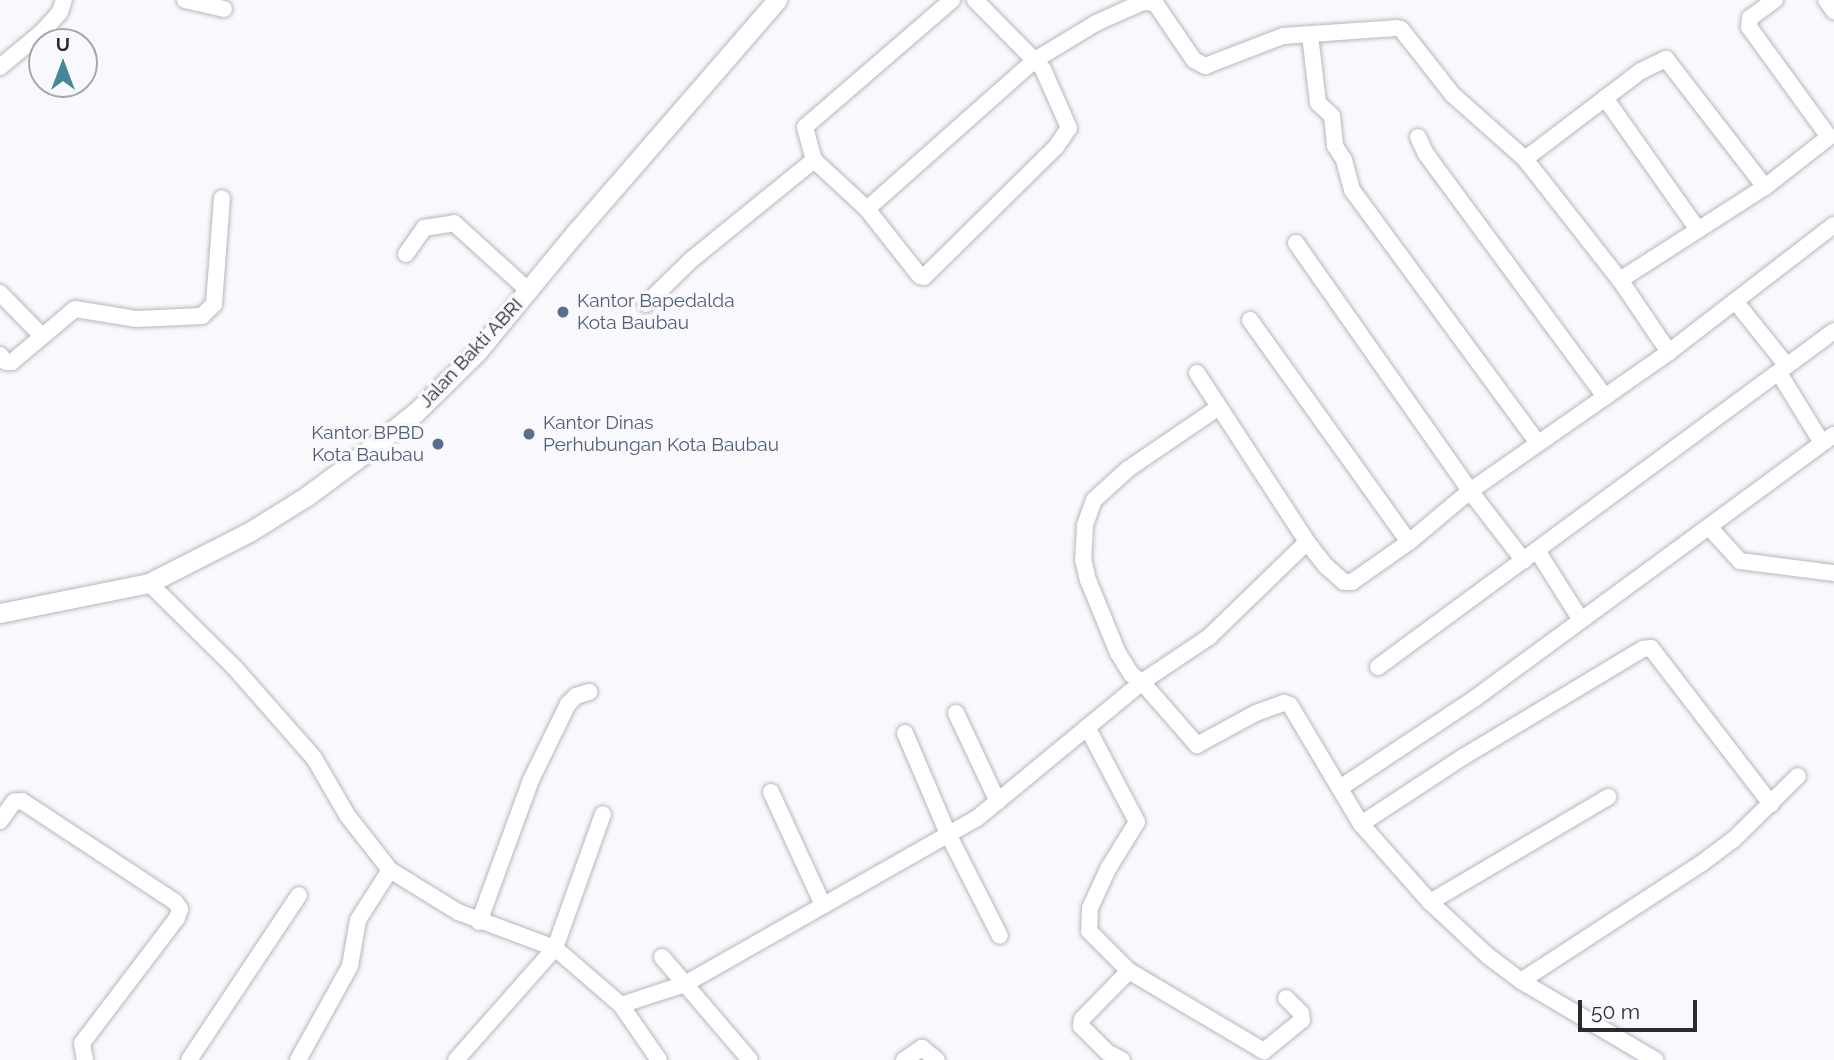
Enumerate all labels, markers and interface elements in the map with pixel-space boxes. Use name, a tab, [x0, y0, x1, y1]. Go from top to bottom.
north arrow	[28, 28, 98, 98]
text: U	[56, 33, 70, 55]
place label: Kantor Bapedalda Kota Baubau	[577, 290, 735, 334]
street label: Jalan Bakti ABRI	[414, 293, 528, 413]
marker: Kantor Bapedalda Kota Baubau	[555, 304, 571, 320]
place label: Kantor Dinas Perhubungan Kota Baubau	[543, 412, 779, 456]
place label: Kantor BPBD Kota Baubau	[311, 422, 424, 466]
marker: Kantor Dinas Perhubungan Kota Baubau	[521, 426, 537, 442]
marker: Kantor BPBD Kota Baubau	[430, 436, 446, 452]
scale bar	[1582, 986, 1701, 1030]
text: 50 m	[1591, 999, 1640, 1024]

